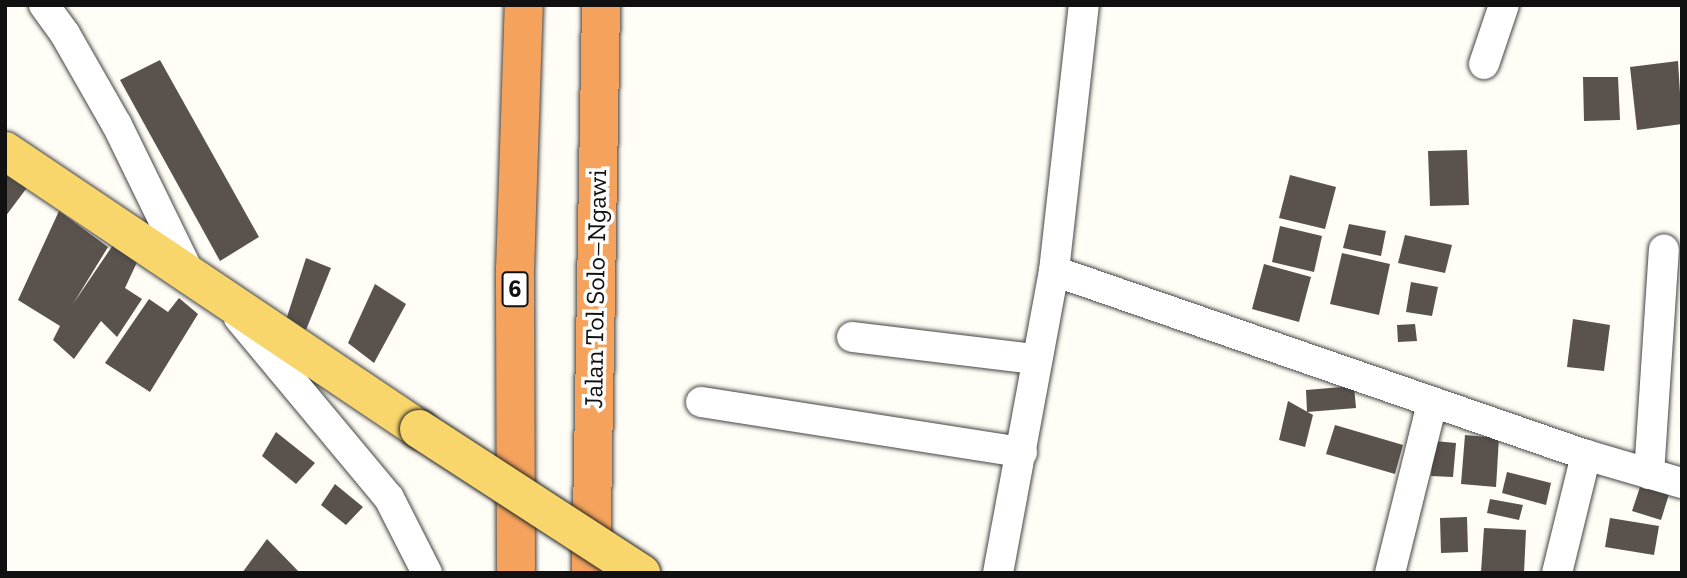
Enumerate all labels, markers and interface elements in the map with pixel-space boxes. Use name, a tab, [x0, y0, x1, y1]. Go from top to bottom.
street label: Jalan Tol Solo–Ngawi	[578, 169, 614, 409]
road number: 6	[501, 268, 529, 310]

